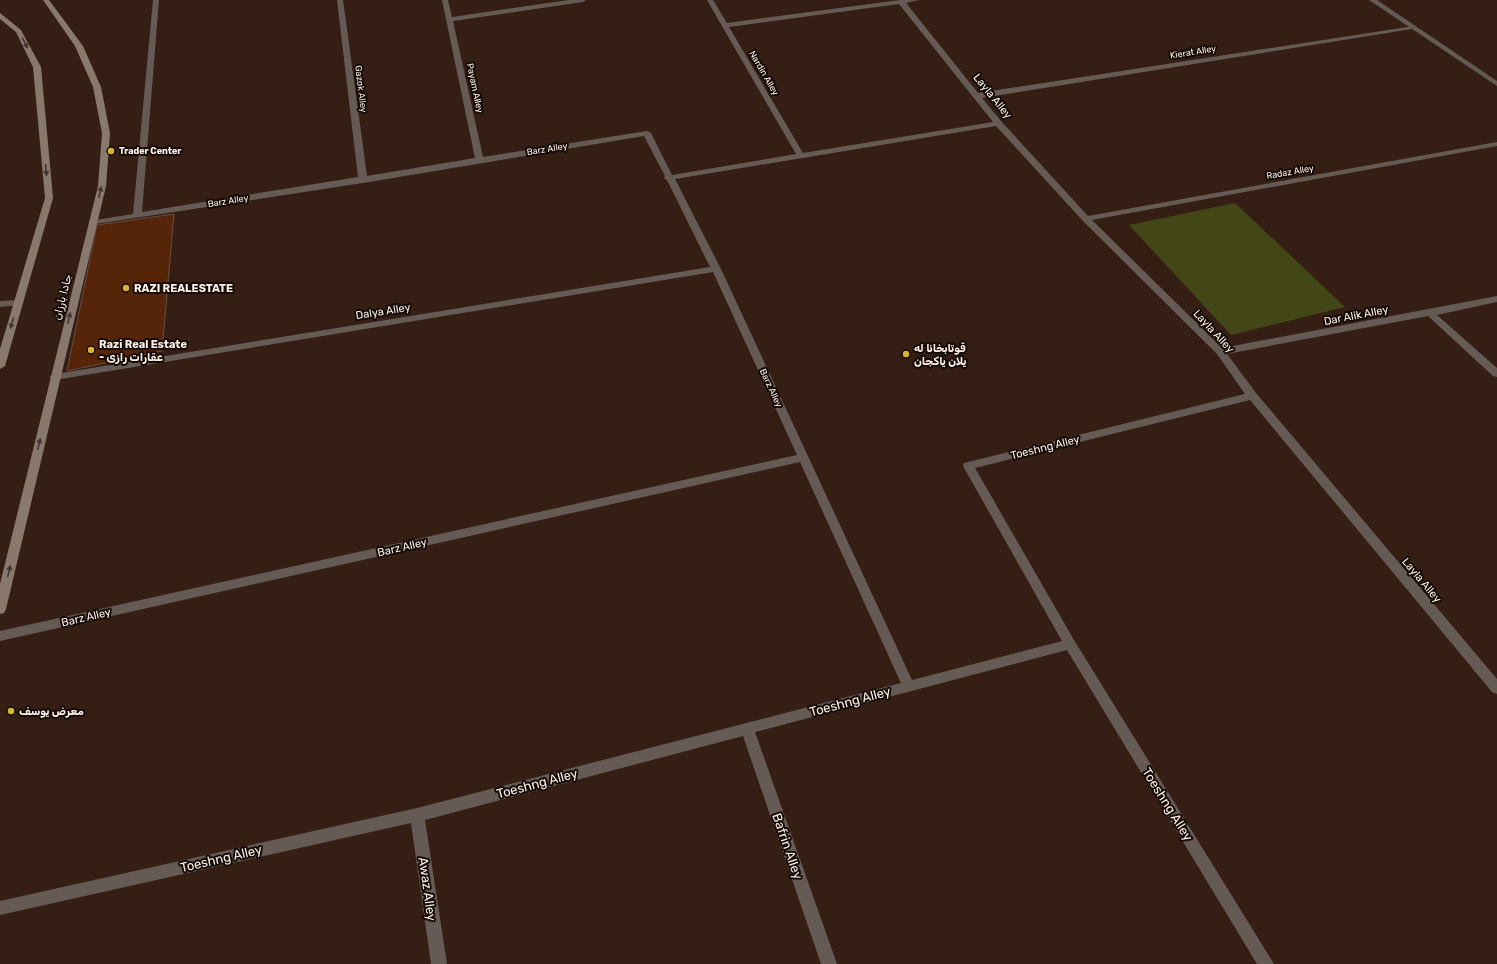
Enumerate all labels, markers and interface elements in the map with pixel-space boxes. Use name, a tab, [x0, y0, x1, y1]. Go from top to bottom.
one-way arrow	[22, 37, 29, 49]
street label: Kierat Alley	[1169, 43, 1217, 61]
street label: Nardin Alley	[747, 49, 781, 97]
street label: Payam Alley	[465, 62, 485, 114]
street label: Gazok Alley	[353, 65, 369, 113]
street label: Layla Alley	[971, 71, 1015, 121]
street label: Barz Alley	[526, 141, 568, 157]
marker: Trader Center	[106, 146, 116, 156]
place label: Trader Center	[119, 146, 181, 156]
street label: Radaz Alley	[1266, 163, 1315, 181]
one-way arrow	[43, 164, 50, 176]
one-way arrow	[98, 186, 104, 198]
street label: Barz Alley	[207, 193, 249, 209]
street label: جادا بارزان	[51, 273, 75, 321]
place label: RAZI REALESTATE	[134, 282, 233, 295]
marker: RAZI REALESTATE	[121, 283, 131, 293]
street label: Dalya Alley	[355, 301, 411, 322]
street label: Dar Alik Alley	[1323, 303, 1389, 328]
street label: Layla Alley	[1190, 307, 1237, 356]
one-way arrow	[67, 312, 73, 324]
one-way arrow	[9, 316, 15, 329]
place label: Razi Real Estate - عقارات رازی	[99, 338, 188, 364]
place label: قوتابخانا له يلان ياكجان	[914, 342, 967, 368]
marker: Razi Real Estate - عقارات رازی	[86, 345, 96, 355]
marker: قوتابخانا له يلان ياكجان	[901, 349, 911, 359]
street label: Barz Alley	[758, 367, 784, 409]
street label: Toeshng Alley	[1009, 433, 1081, 462]
one-way arrow	[36, 438, 42, 450]
street label: Barz Alley	[376, 535, 428, 559]
street label: Layla Alley	[1399, 555, 1444, 605]
one-way arrow	[6, 565, 12, 577]
street label: Barz Alley	[60, 605, 112, 629]
street label: Toeshng Alley	[808, 683, 893, 720]
place label: معرض يوسف	[19, 705, 84, 718]
marker: معرض يوسف	[6, 706, 16, 716]
street label: Toeshng Alley	[495, 765, 580, 802]
street label: Toeshng Alley	[1138, 765, 1196, 844]
street label: Bafrin Alley	[769, 811, 806, 881]
street label: Toeshng Alley	[179, 842, 264, 876]
street label: Awaz Alley	[416, 856, 439, 922]

